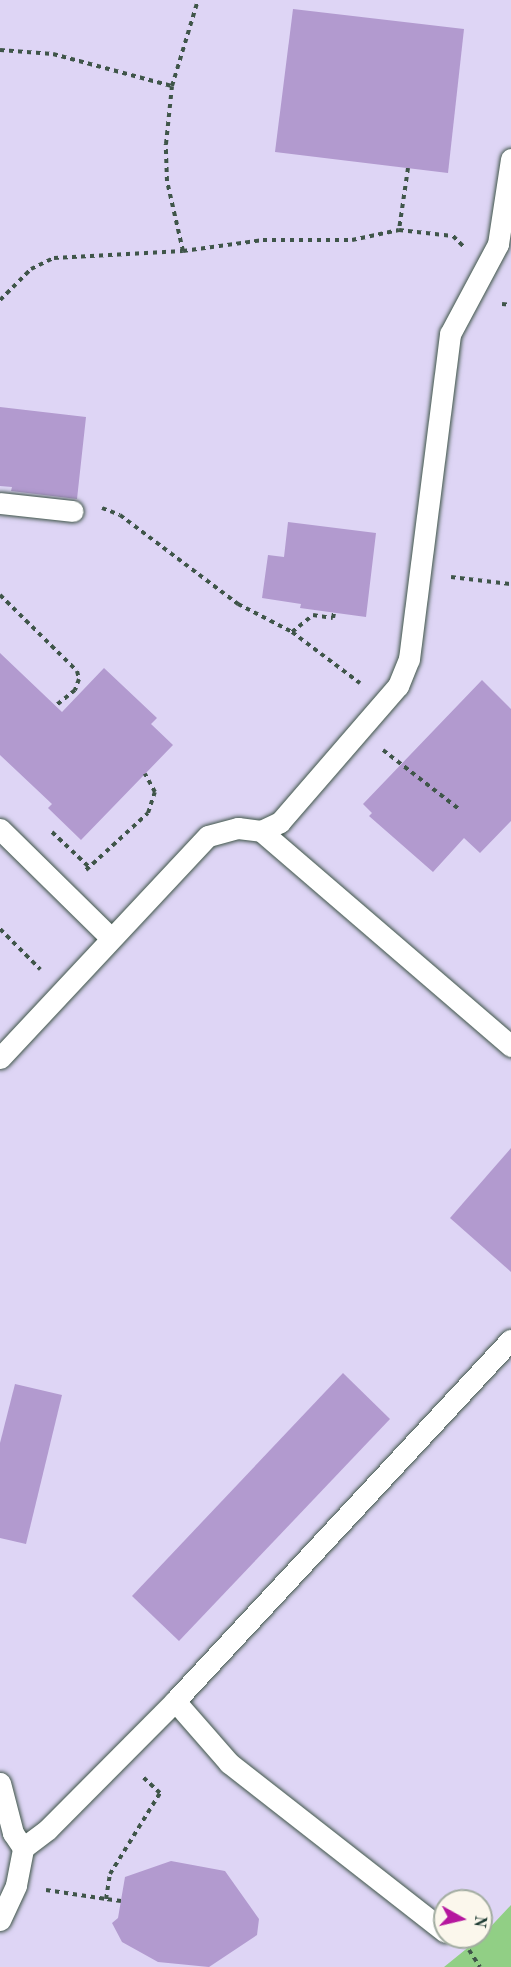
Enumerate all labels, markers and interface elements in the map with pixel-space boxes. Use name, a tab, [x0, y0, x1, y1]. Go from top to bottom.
north arrow	[433, 1889, 493, 1949]
text: N	[470, 1914, 488, 1928]

